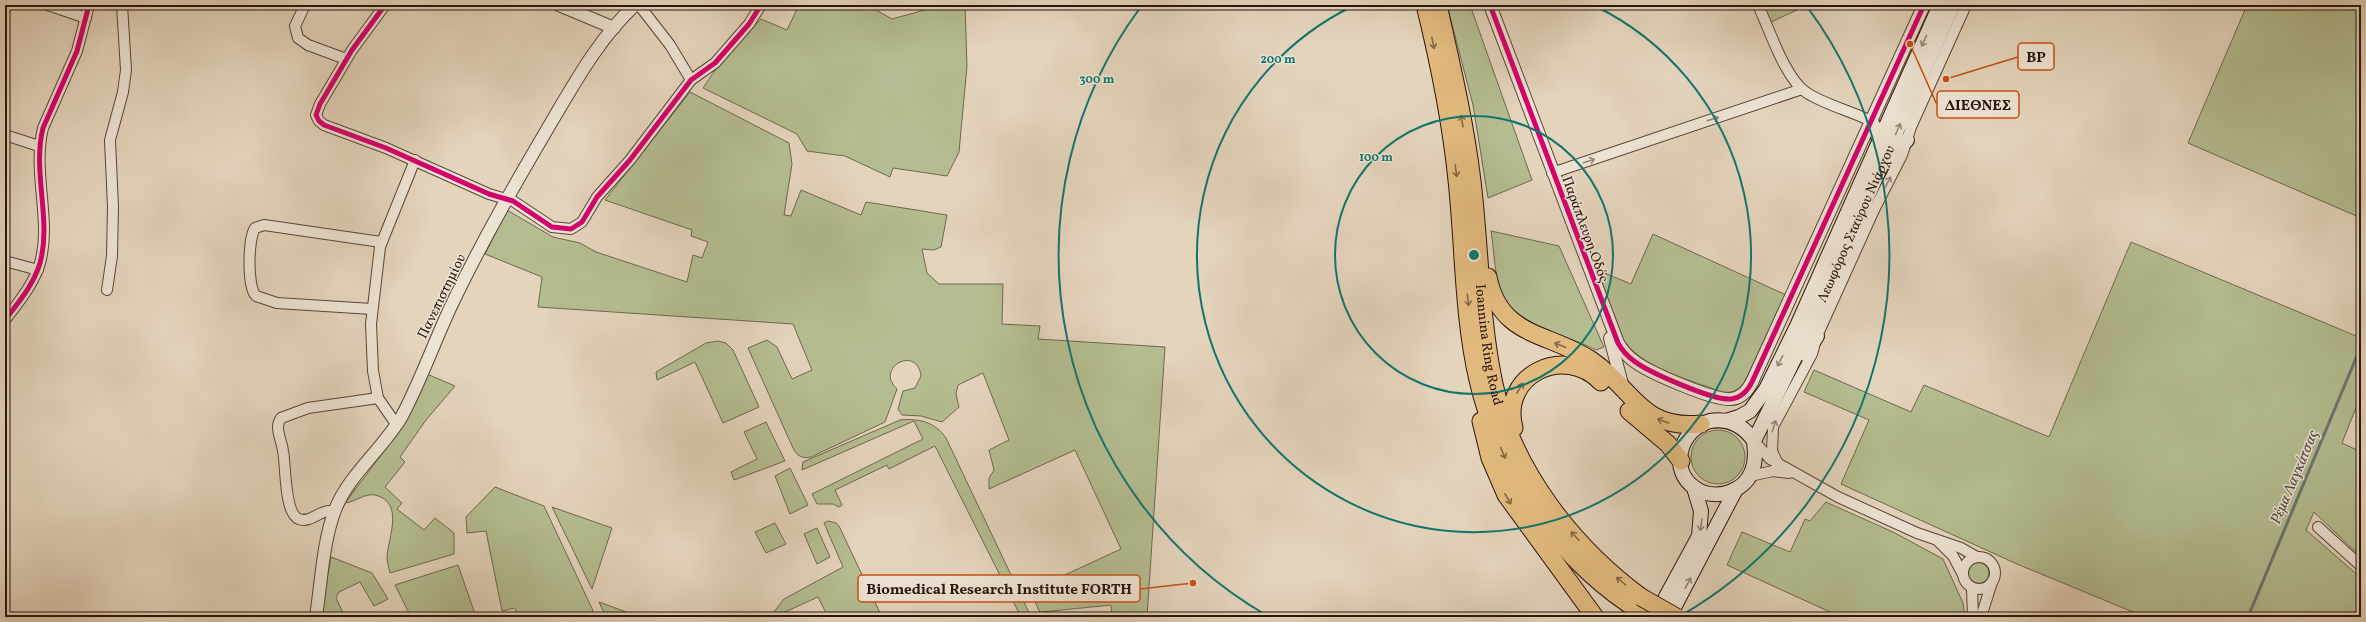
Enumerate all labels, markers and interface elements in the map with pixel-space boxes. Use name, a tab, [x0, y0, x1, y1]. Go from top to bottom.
one-way arrow	[1920, 34, 1927, 46]
one-way arrow	[1429, 36, 1437, 49]
callout: BP	[2018, 43, 2054, 70]
text: BP	[2026, 48, 2046, 69]
text: 200 m	[1260, 52, 1296, 68]
text: 300 m	[1080, 72, 1115, 88]
callout: ΔΙΕΘΝΕΣ	[1937, 91, 2019, 118]
text: ΔΙΕΘΝΕΣ	[1945, 96, 2011, 117]
one-way arrow	[1458, 115, 1466, 128]
one-way arrow	[1706, 115, 1718, 123]
one-way arrow	[1895, 123, 1902, 135]
street label: Λεωφόρος Σταύρου Νιάρχου	[1813, 142, 1900, 306]
text: 100 m	[1359, 150, 1393, 166]
one-way arrow	[1583, 156, 1595, 164]
one-way arrow	[1452, 164, 1460, 177]
street label: Παράπλευρη Οδός	[1557, 174, 1613, 285]
one-way arrow	[1885, 177, 1893, 189]
centre of rings	[1467, 248, 1481, 262]
street label: Πανεπιστημίου	[414, 251, 471, 342]
street label: Ioannina Ring Road	[1470, 284, 1507, 408]
one-way arrow	[1464, 293, 1471, 306]
one-way arrow	[1554, 340, 1566, 348]
one-way arrow	[1775, 355, 1783, 367]
one-way arrow	[1516, 383, 1524, 394]
one-way arrow	[1657, 417, 1669, 425]
one-way arrow	[1771, 420, 1778, 433]
water label: Ρέμα Λαγκάτσας	[2266, 427, 2325, 528]
one-way arrow	[1500, 447, 1507, 459]
one-way arrow	[1505, 493, 1513, 505]
one-way arrow	[1697, 518, 1705, 531]
one-way arrow	[1570, 530, 1579, 541]
callout: Biomedical Research Institute FORTH	[858, 575, 1140, 602]
one-way arrow	[1615, 577, 1626, 586]
one-way arrow	[1685, 577, 1692, 589]
text: Biomedical Research Institute FORTH	[866, 580, 1132, 601]

